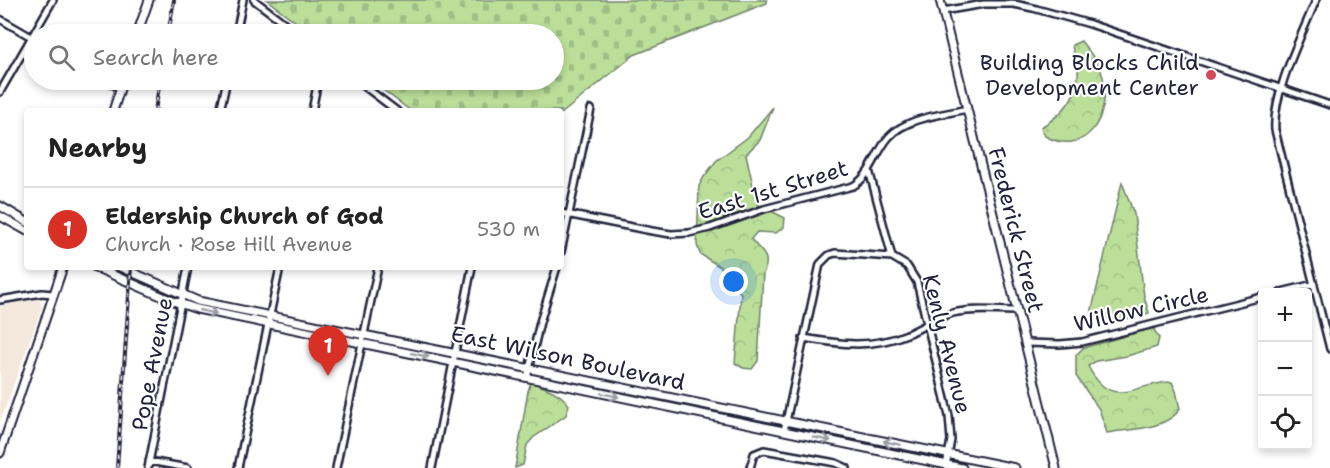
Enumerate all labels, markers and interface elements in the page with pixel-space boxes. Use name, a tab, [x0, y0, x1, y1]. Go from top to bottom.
search box	[24, 24, 564, 90]
icon: search	[45, 41, 78, 74]
text: Search here	[93, 43, 219, 72]
place label: Building Blocks Child Development Center	[980, 48, 1199, 102]
marker: Building Blocks Child Development Center	[1204, 68, 1218, 82]
text: Nearby	[48, 130, 147, 165]
street label: Frederick Street	[981, 144, 1051, 316]
street label: East 1st Street	[695, 153, 851, 227]
text: Eldership Church of God	[105, 202, 384, 231]
text: 1	[63, 216, 72, 242]
text: 530 m	[477, 216, 540, 242]
text: Church · Rose Hill Avenue	[105, 231, 352, 257]
your location	[719, 267, 748, 296]
street label: Kenly Avenue	[916, 271, 978, 417]
street label: Willow Circle	[1071, 279, 1211, 339]
map controls	[1258, 288, 1312, 450]
button: +	[1258, 288, 1312, 342]
street label: Pope Avenue	[125, 295, 179, 433]
one-way arrow	[198, 307, 217, 318]
street label: East Wilson Boulevard	[448, 319, 688, 397]
pin: 1	[308, 326, 348, 376]
button: −	[1258, 342, 1312, 396]
one-way arrow	[409, 350, 429, 361]
one-way arrow	[600, 390, 620, 401]
button: locate	[1258, 396, 1312, 450]
one-way arrow	[812, 434, 831, 445]
one-way arrow	[882, 437, 902, 448]

